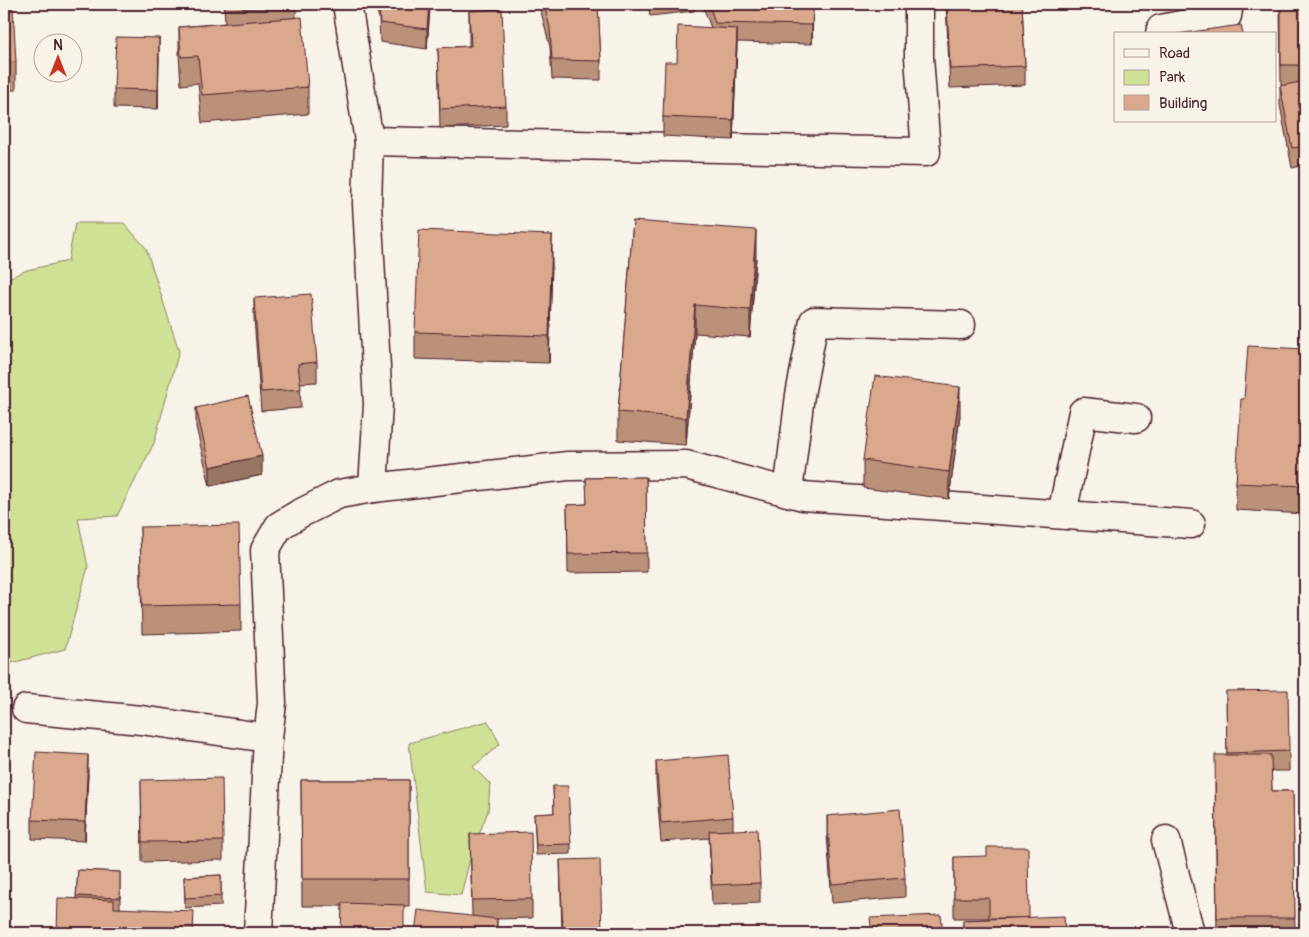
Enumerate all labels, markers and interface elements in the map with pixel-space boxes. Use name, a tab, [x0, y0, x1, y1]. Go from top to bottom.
north arrow	[32, 32, 82, 82]
legend	[1114, 32, 1276, 122]
text: N	[53, 37, 63, 54]
text: Road	[1159, 44, 1190, 63]
text: Park	[1159, 68, 1186, 87]
text: Building	[1159, 94, 1207, 113]

